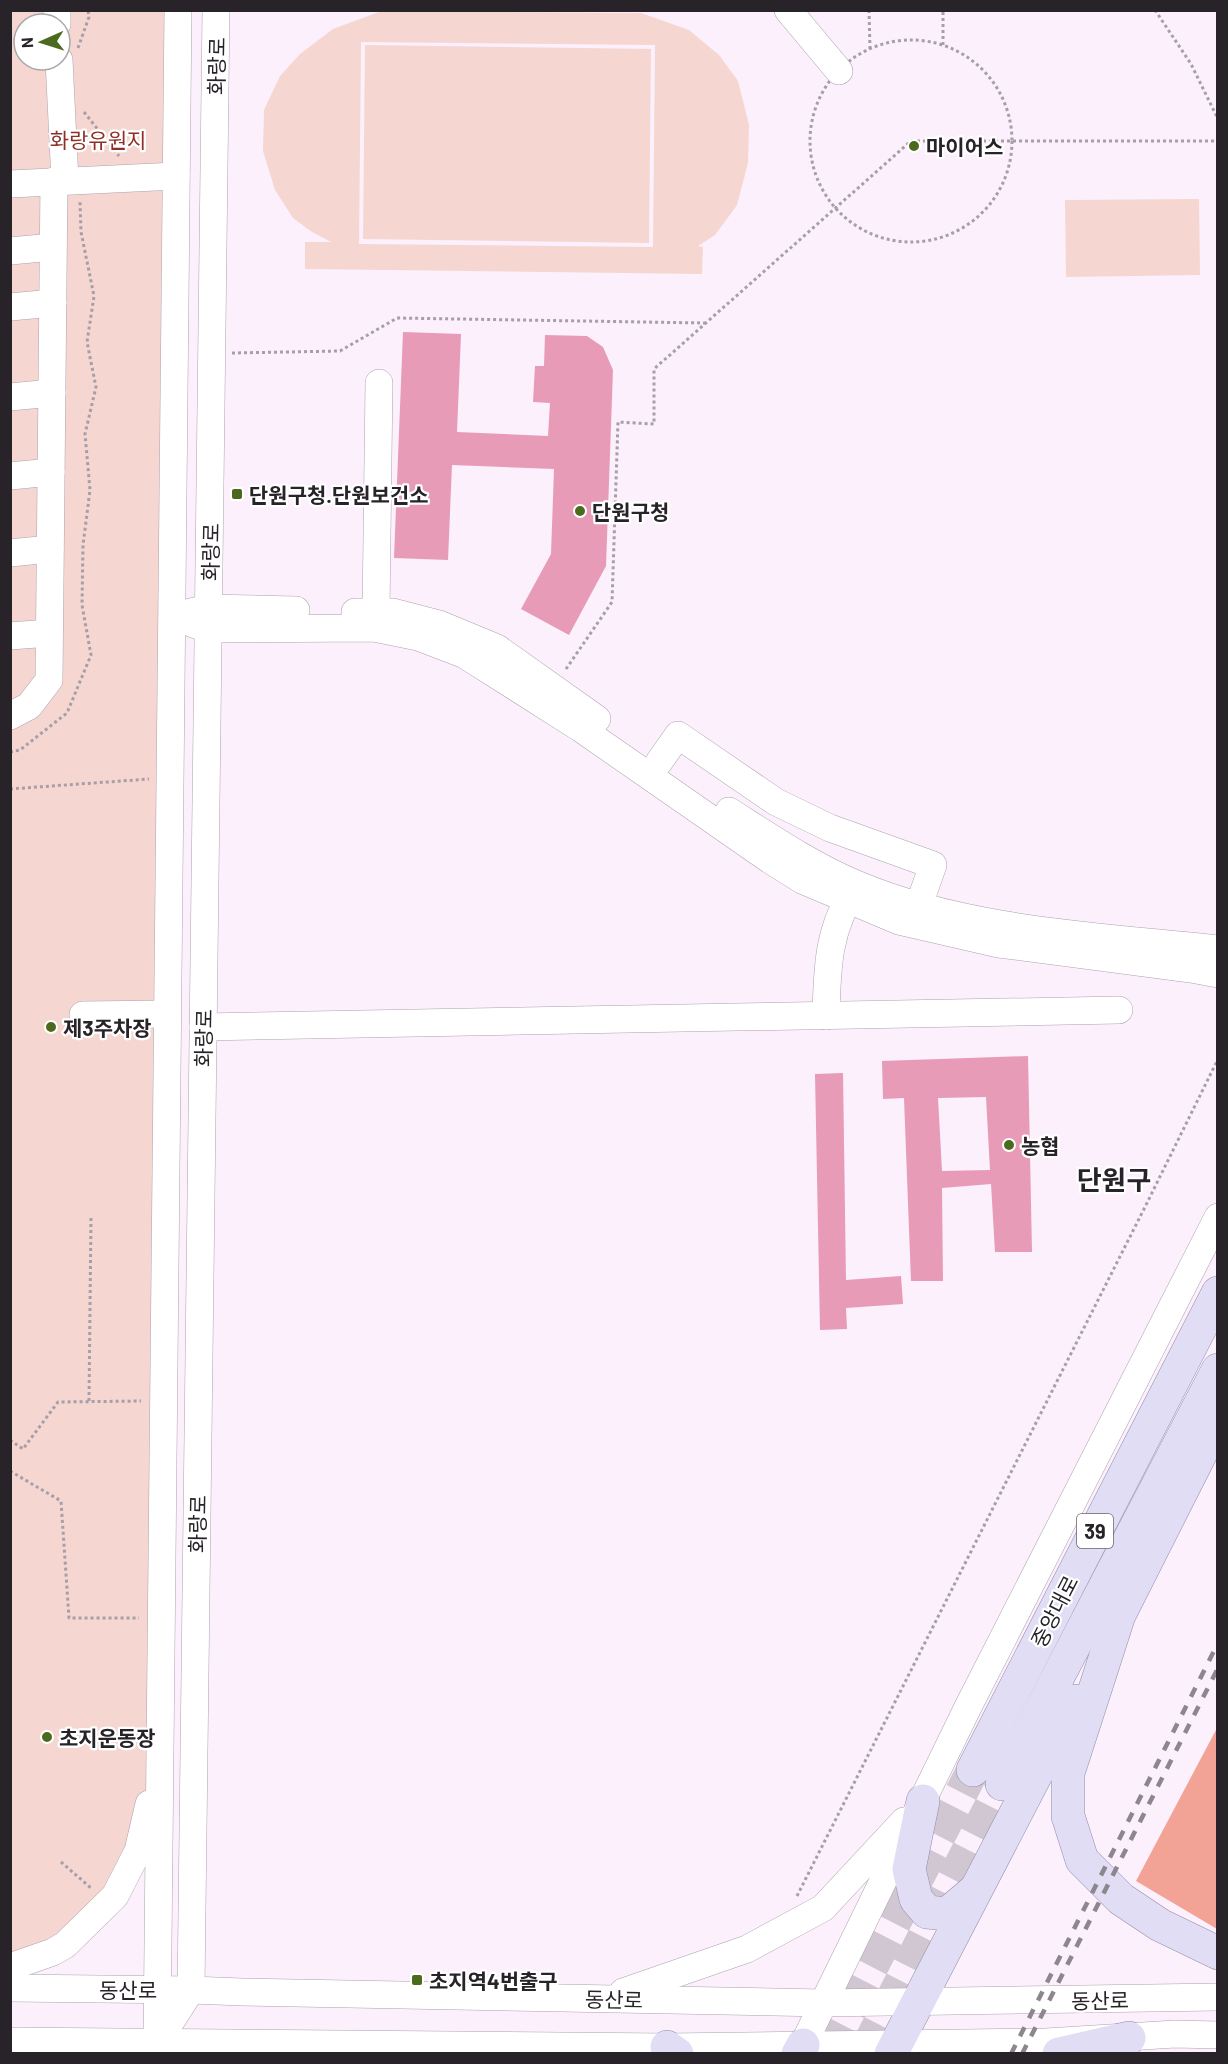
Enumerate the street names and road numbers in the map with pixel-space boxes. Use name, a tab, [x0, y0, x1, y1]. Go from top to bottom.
street label: 화랑로	[203, 37, 229, 95]
street label: 화랑로	[197, 523, 223, 581]
street label: 화랑로	[190, 1009, 216, 1067]
street label: 화랑로	[184, 1495, 210, 1553]
road number: 39	[1077, 1514, 1113, 1548]
street label: 중앙대로	[1025, 1571, 1083, 1651]
street label: 동산로	[99, 1977, 157, 2002]
street label: 동산로	[585, 1986, 643, 2012]
street label: 동산로	[1071, 1987, 1129, 2013]

